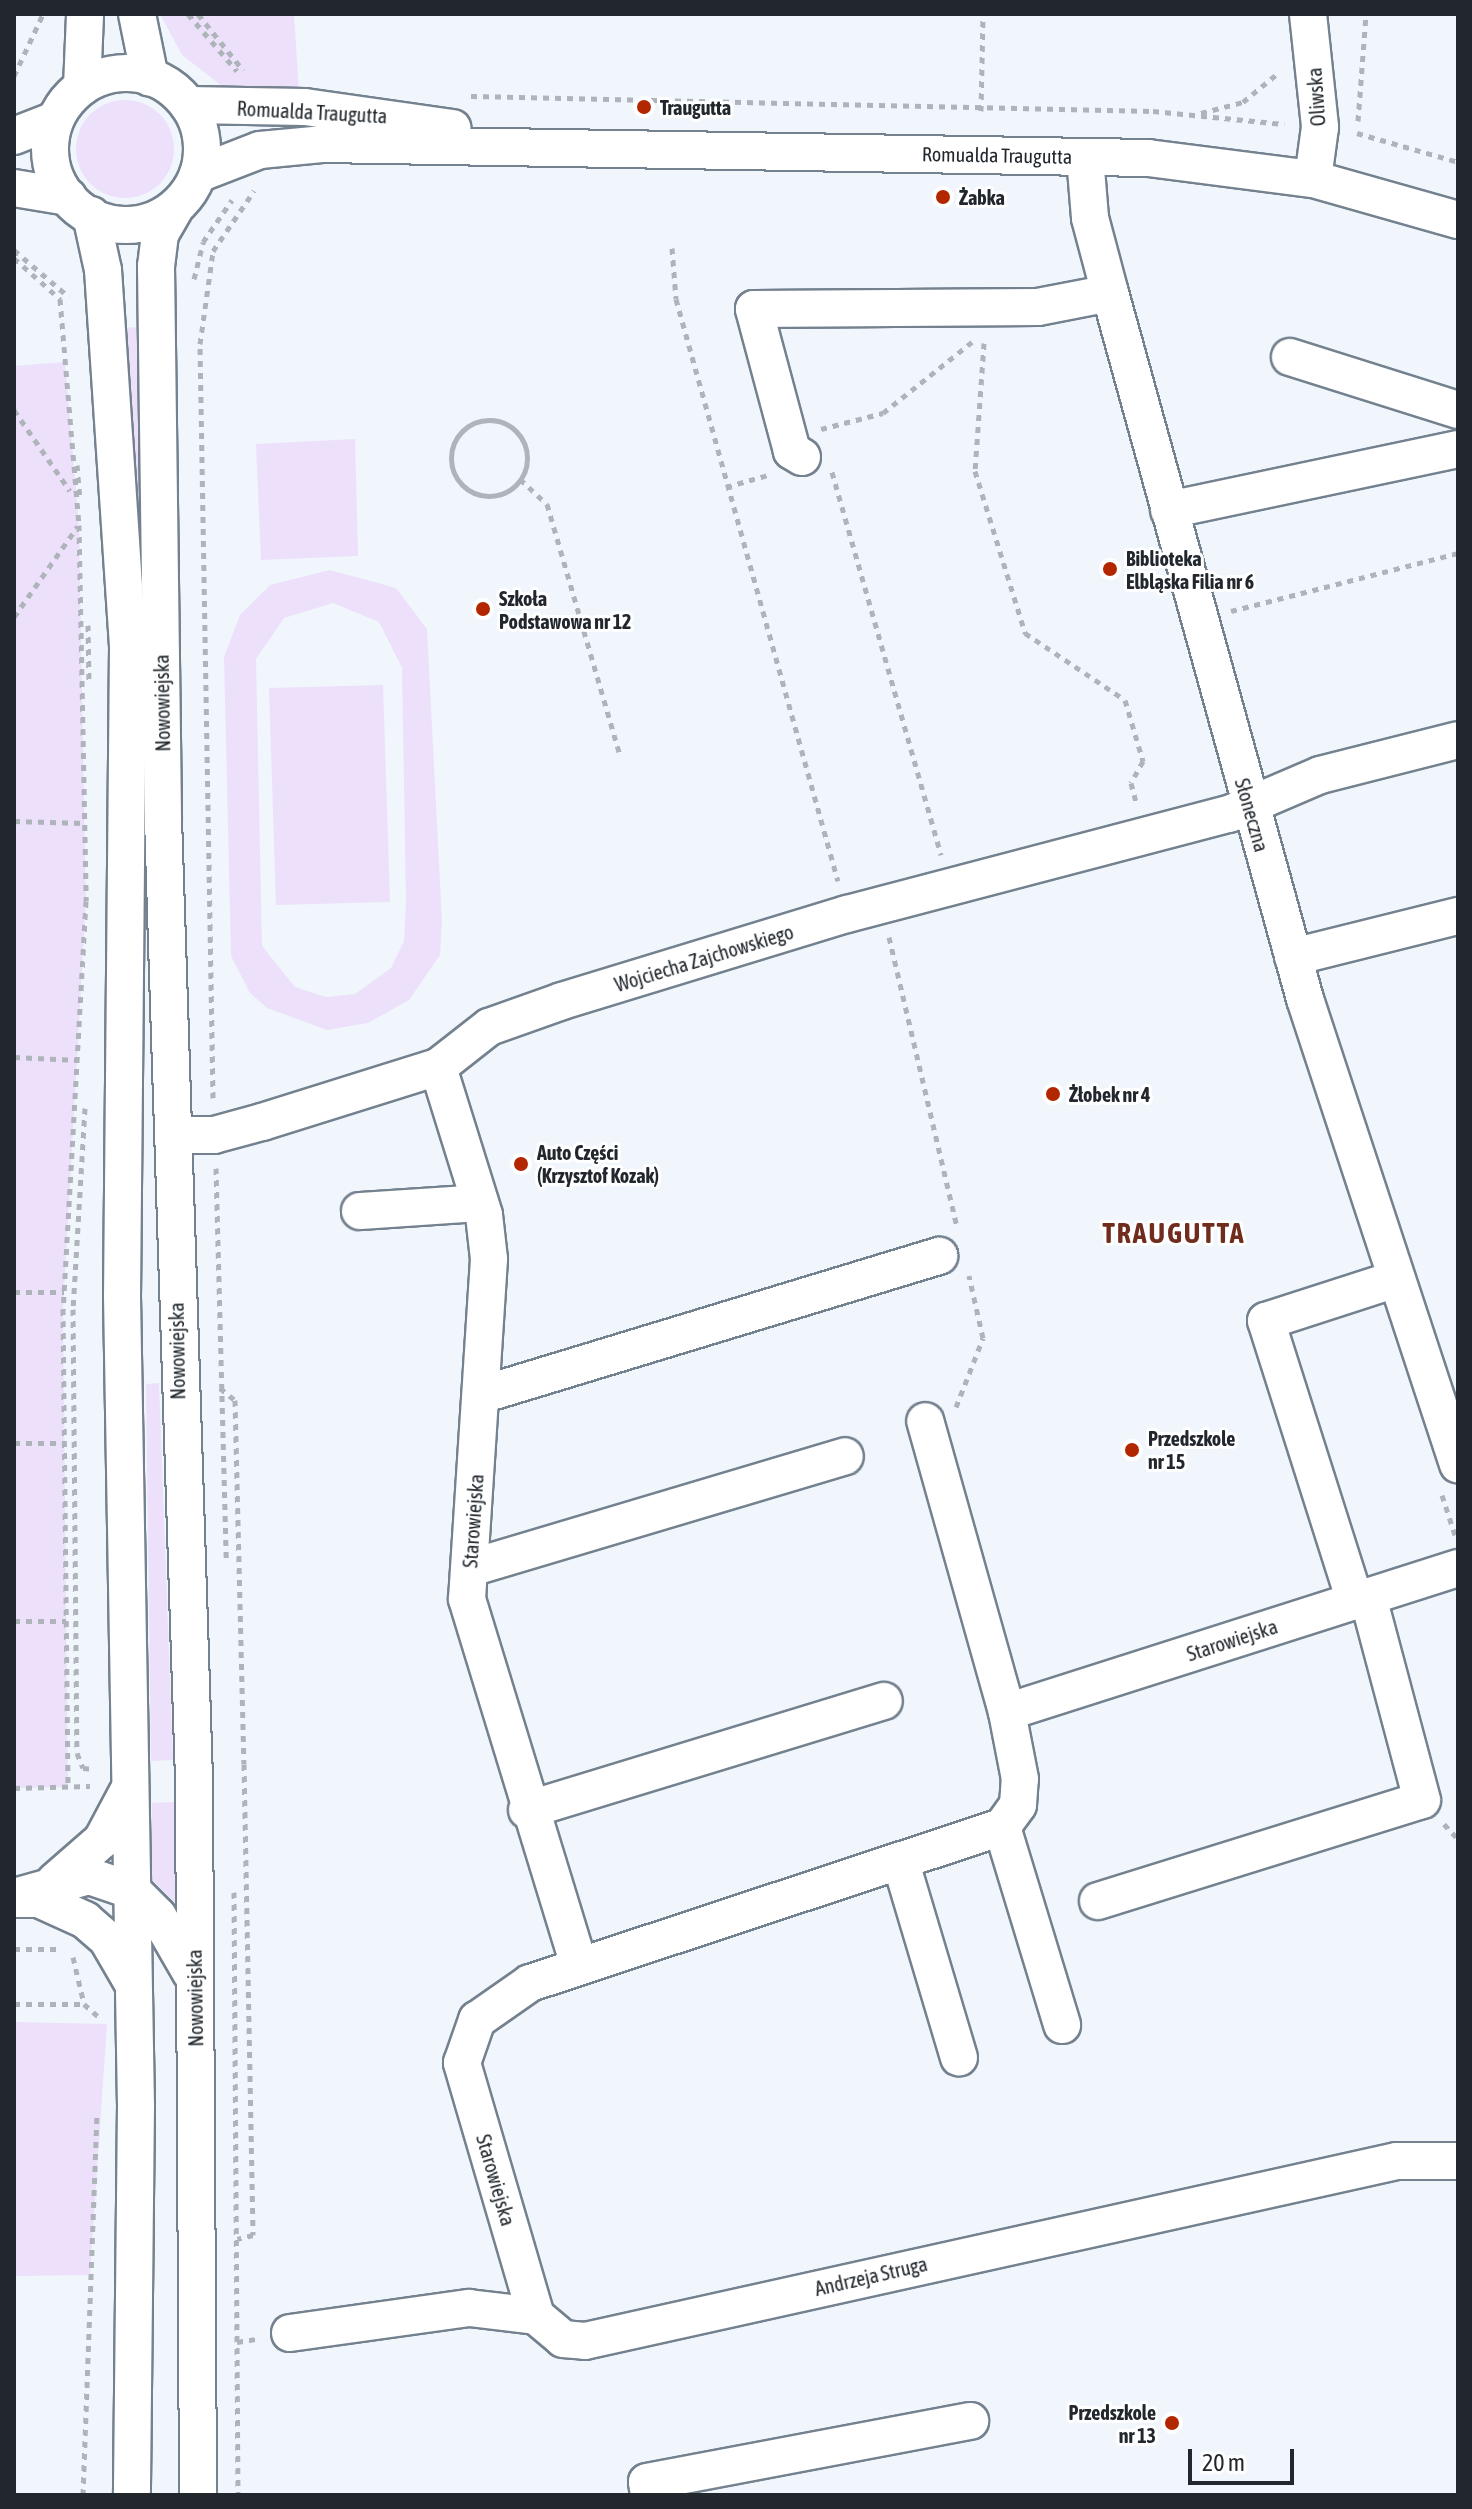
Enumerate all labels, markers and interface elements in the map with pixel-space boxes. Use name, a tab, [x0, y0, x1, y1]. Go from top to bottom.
street label: Oliwska	[1302, 67, 1330, 127]
place label: Traugutta	[660, 95, 731, 119]
street label: Romualda Traugutta	[236, 96, 388, 128]
marker: Traugutta	[635, 98, 653, 116]
street label: Romualda Traugutta	[922, 142, 1072, 168]
place label: Żabka	[959, 185, 1005, 209]
marker: Żabka	[934, 188, 952, 206]
place label: Biblioteka Elbląska Filia nr 6	[1126, 546, 1254, 593]
marker: Biblioteka Elbląska Filia nr 6	[1101, 560, 1119, 578]
place label: Szkoła Podstawowa nr 12	[499, 586, 631, 633]
marker: Szkoła Podstawowa nr 12	[474, 600, 492, 618]
street label: Nowowiejska	[149, 654, 175, 752]
street label: Słoneczna	[1230, 776, 1274, 854]
street label: Wojciecha Zajchowskiego	[612, 919, 796, 997]
place label: Żłobek nr 4	[1069, 1082, 1150, 1106]
marker: Żłobek nr 4	[1044, 1085, 1062, 1103]
place label: Auto Części (Krzysztof Kozak)	[537, 1140, 659, 1187]
marker: Auto Części (Krzysztof Kozak)	[512, 1155, 530, 1173]
district label: TRAUGUTTA	[1102, 1216, 1246, 1250]
street label: Nowowiejska	[164, 1302, 190, 1400]
place label: Przedszkole nr 15	[1148, 1426, 1235, 1473]
marker: Przedszkole nr 15	[1123, 1441, 1141, 1459]
street label: Starowiejska	[458, 1473, 488, 1569]
street label: Starowiejska	[1184, 1614, 1280, 1666]
street label: Nowowiejska	[182, 1949, 208, 2047]
street label: Starowiejska	[472, 2132, 520, 2228]
street label: Andrzeja Struga	[812, 2251, 930, 2301]
place label: Przedszkole nr 13	[1069, 2400, 1156, 2447]
marker: Przedszkole nr 13	[1163, 2414, 1181, 2432]
scale bar	[1192, 2433, 1298, 2483]
text: 20 m	[1202, 2449, 1245, 2476]

